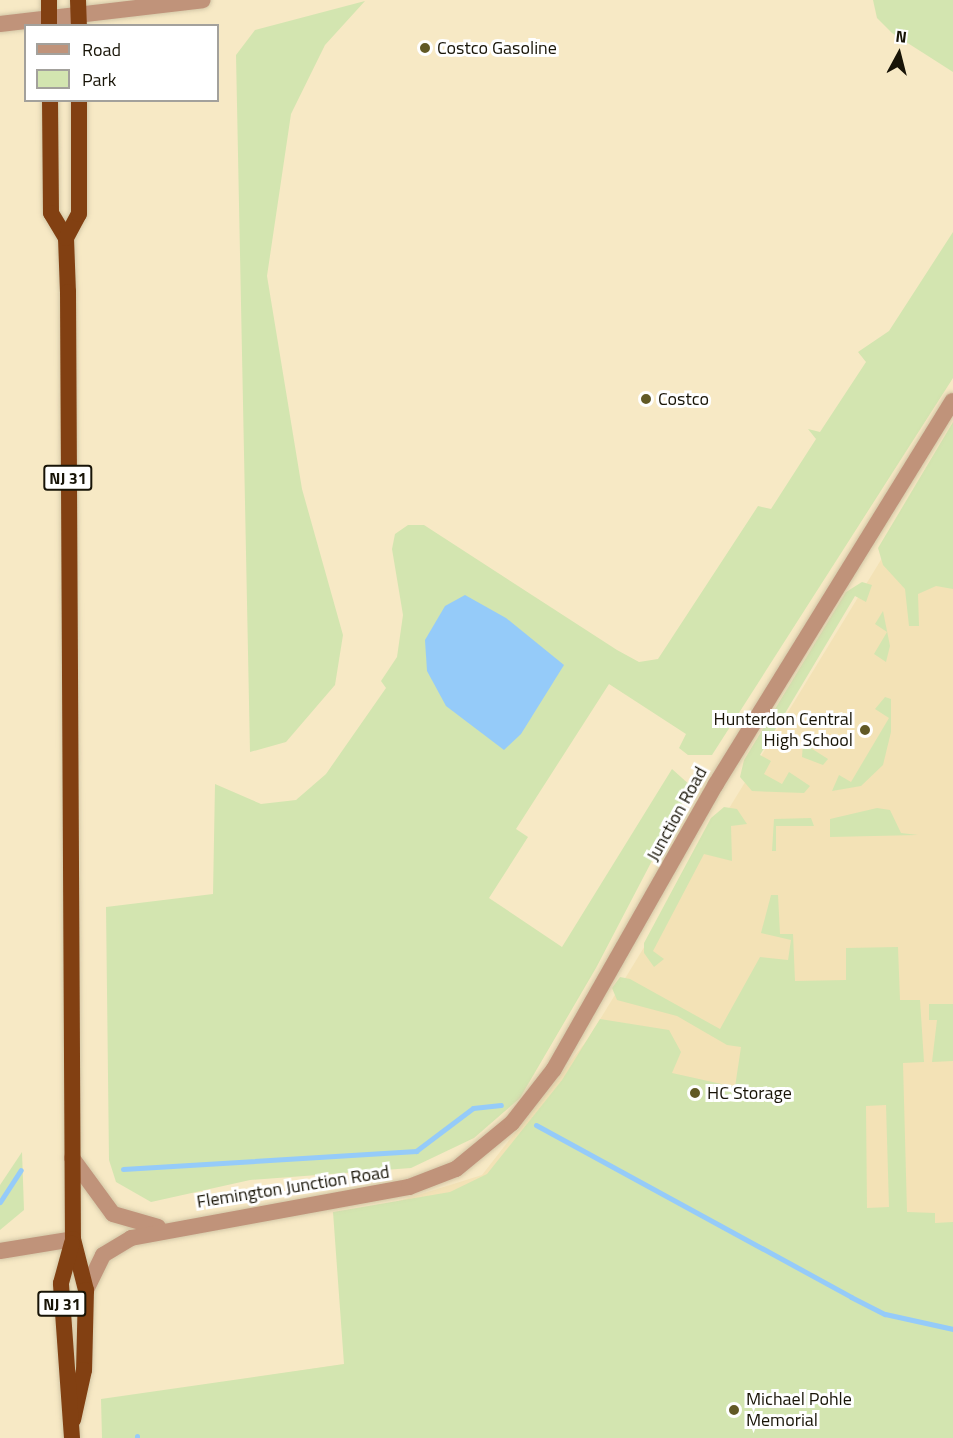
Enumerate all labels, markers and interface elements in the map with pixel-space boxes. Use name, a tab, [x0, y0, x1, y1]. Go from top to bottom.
legend	[24, 24, 219, 102]
north arrow	[869, 24, 929, 84]
text: N	[894, 24, 908, 49]
text: Road	[82, 36, 121, 63]
place label: Costco Gasoline	[437, 37, 557, 59]
marker: Costco Gasoline	[418, 41, 432, 55]
text: Park	[82, 66, 116, 93]
place label: Costco	[658, 388, 709, 410]
marker: Costco	[639, 392, 653, 406]
road number: NJ 31	[42, 465, 94, 491]
place label: Hunterdon Central High School	[714, 709, 853, 752]
marker: Hunterdon Central High School	[858, 723, 872, 737]
street label: Junction Road	[642, 763, 712, 865]
place label: HC Storage	[707, 1082, 792, 1104]
marker: HC Storage	[688, 1086, 702, 1100]
street label: Flemington Junction Road	[195, 1161, 391, 1213]
road number: NJ 31	[36, 1291, 88, 1317]
place label: Michael Pohle Memorial	[746, 1389, 852, 1432]
marker: Michael Pohle Memorial	[727, 1403, 741, 1417]

